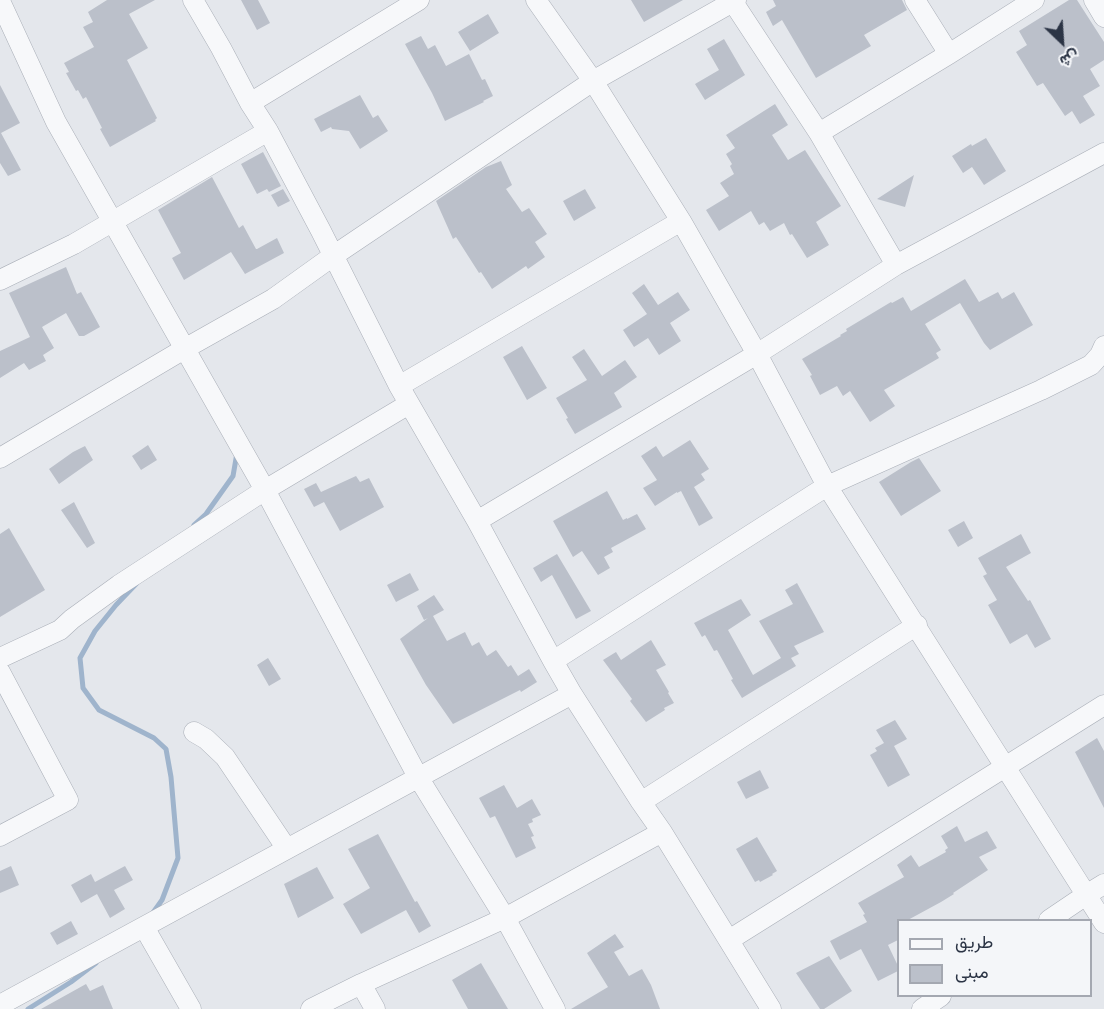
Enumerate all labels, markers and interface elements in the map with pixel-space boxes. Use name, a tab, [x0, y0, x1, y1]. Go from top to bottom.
north arrow	[1032, 12, 1092, 72]
text: ش	[1057, 46, 1083, 71]
legend	[897, 919, 1092, 997]
text: طريق	[955, 931, 993, 952]
text: مبنى	[955, 961, 989, 982]

